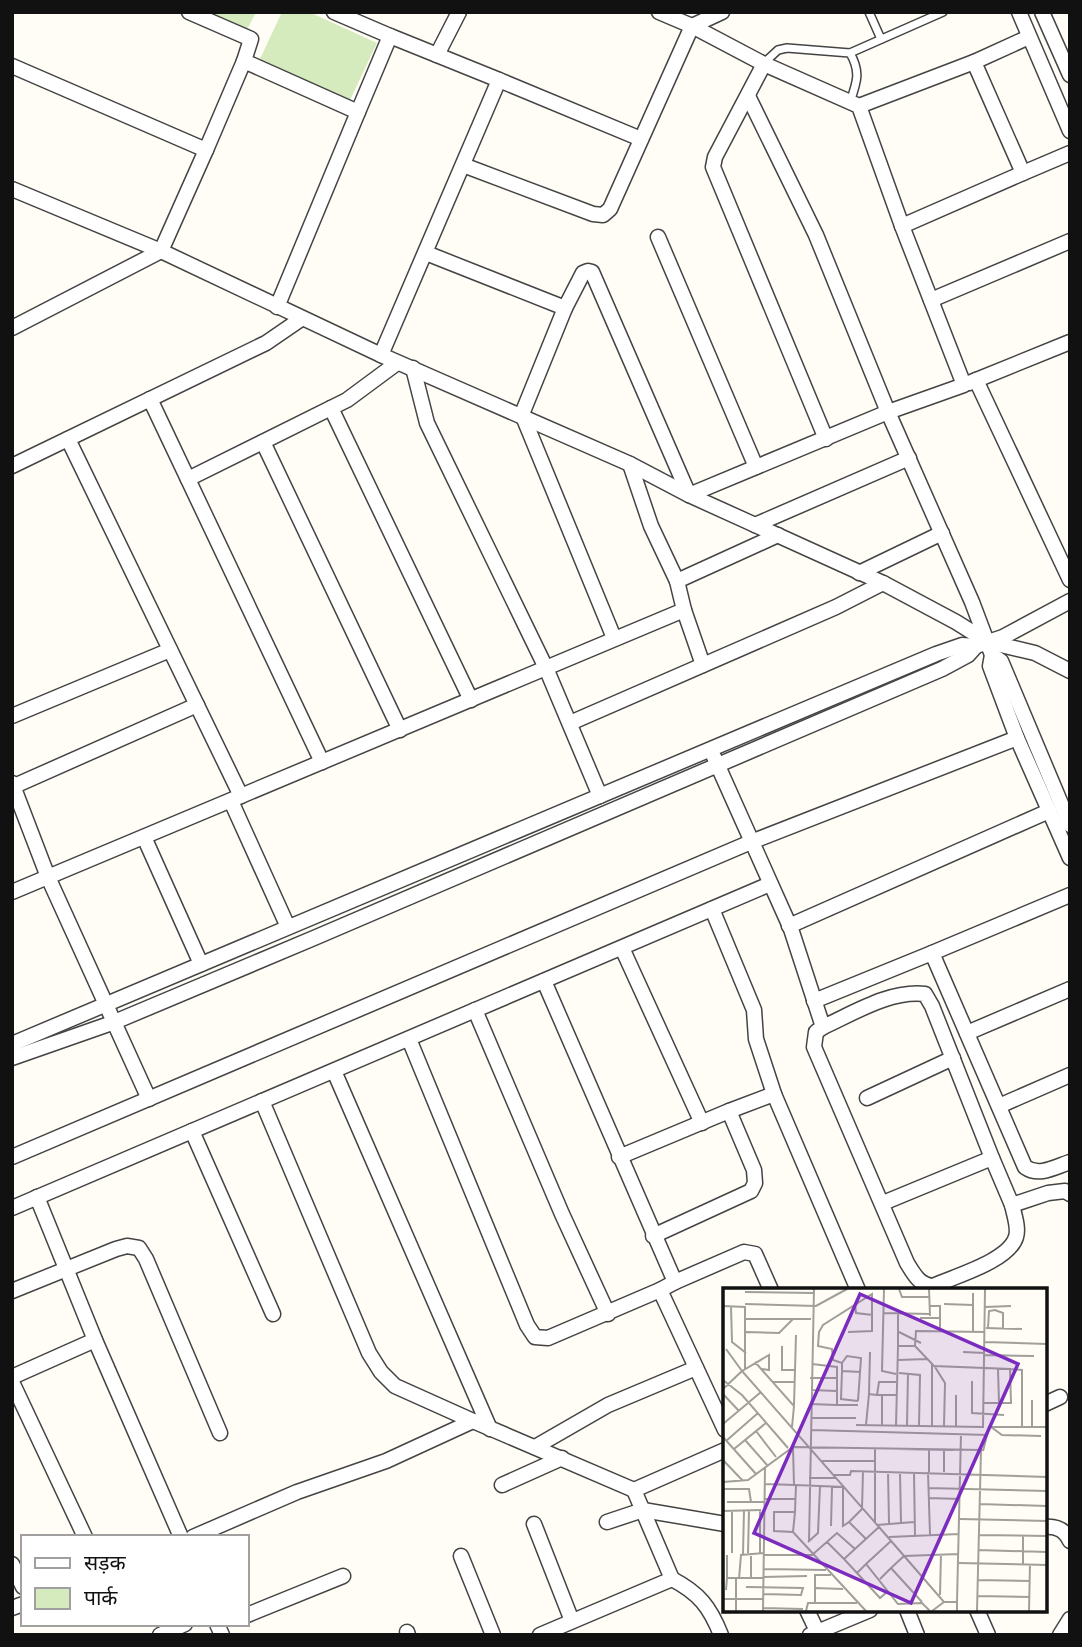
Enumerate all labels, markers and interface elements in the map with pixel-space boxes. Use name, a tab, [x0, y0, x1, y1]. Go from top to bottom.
inset map	[723, 1288, 1047, 1612]
legend	[21, 1535, 248, 1626]
text: सड़क	[84, 1550, 126, 1576]
text: पार्क	[84, 1585, 118, 1611]

